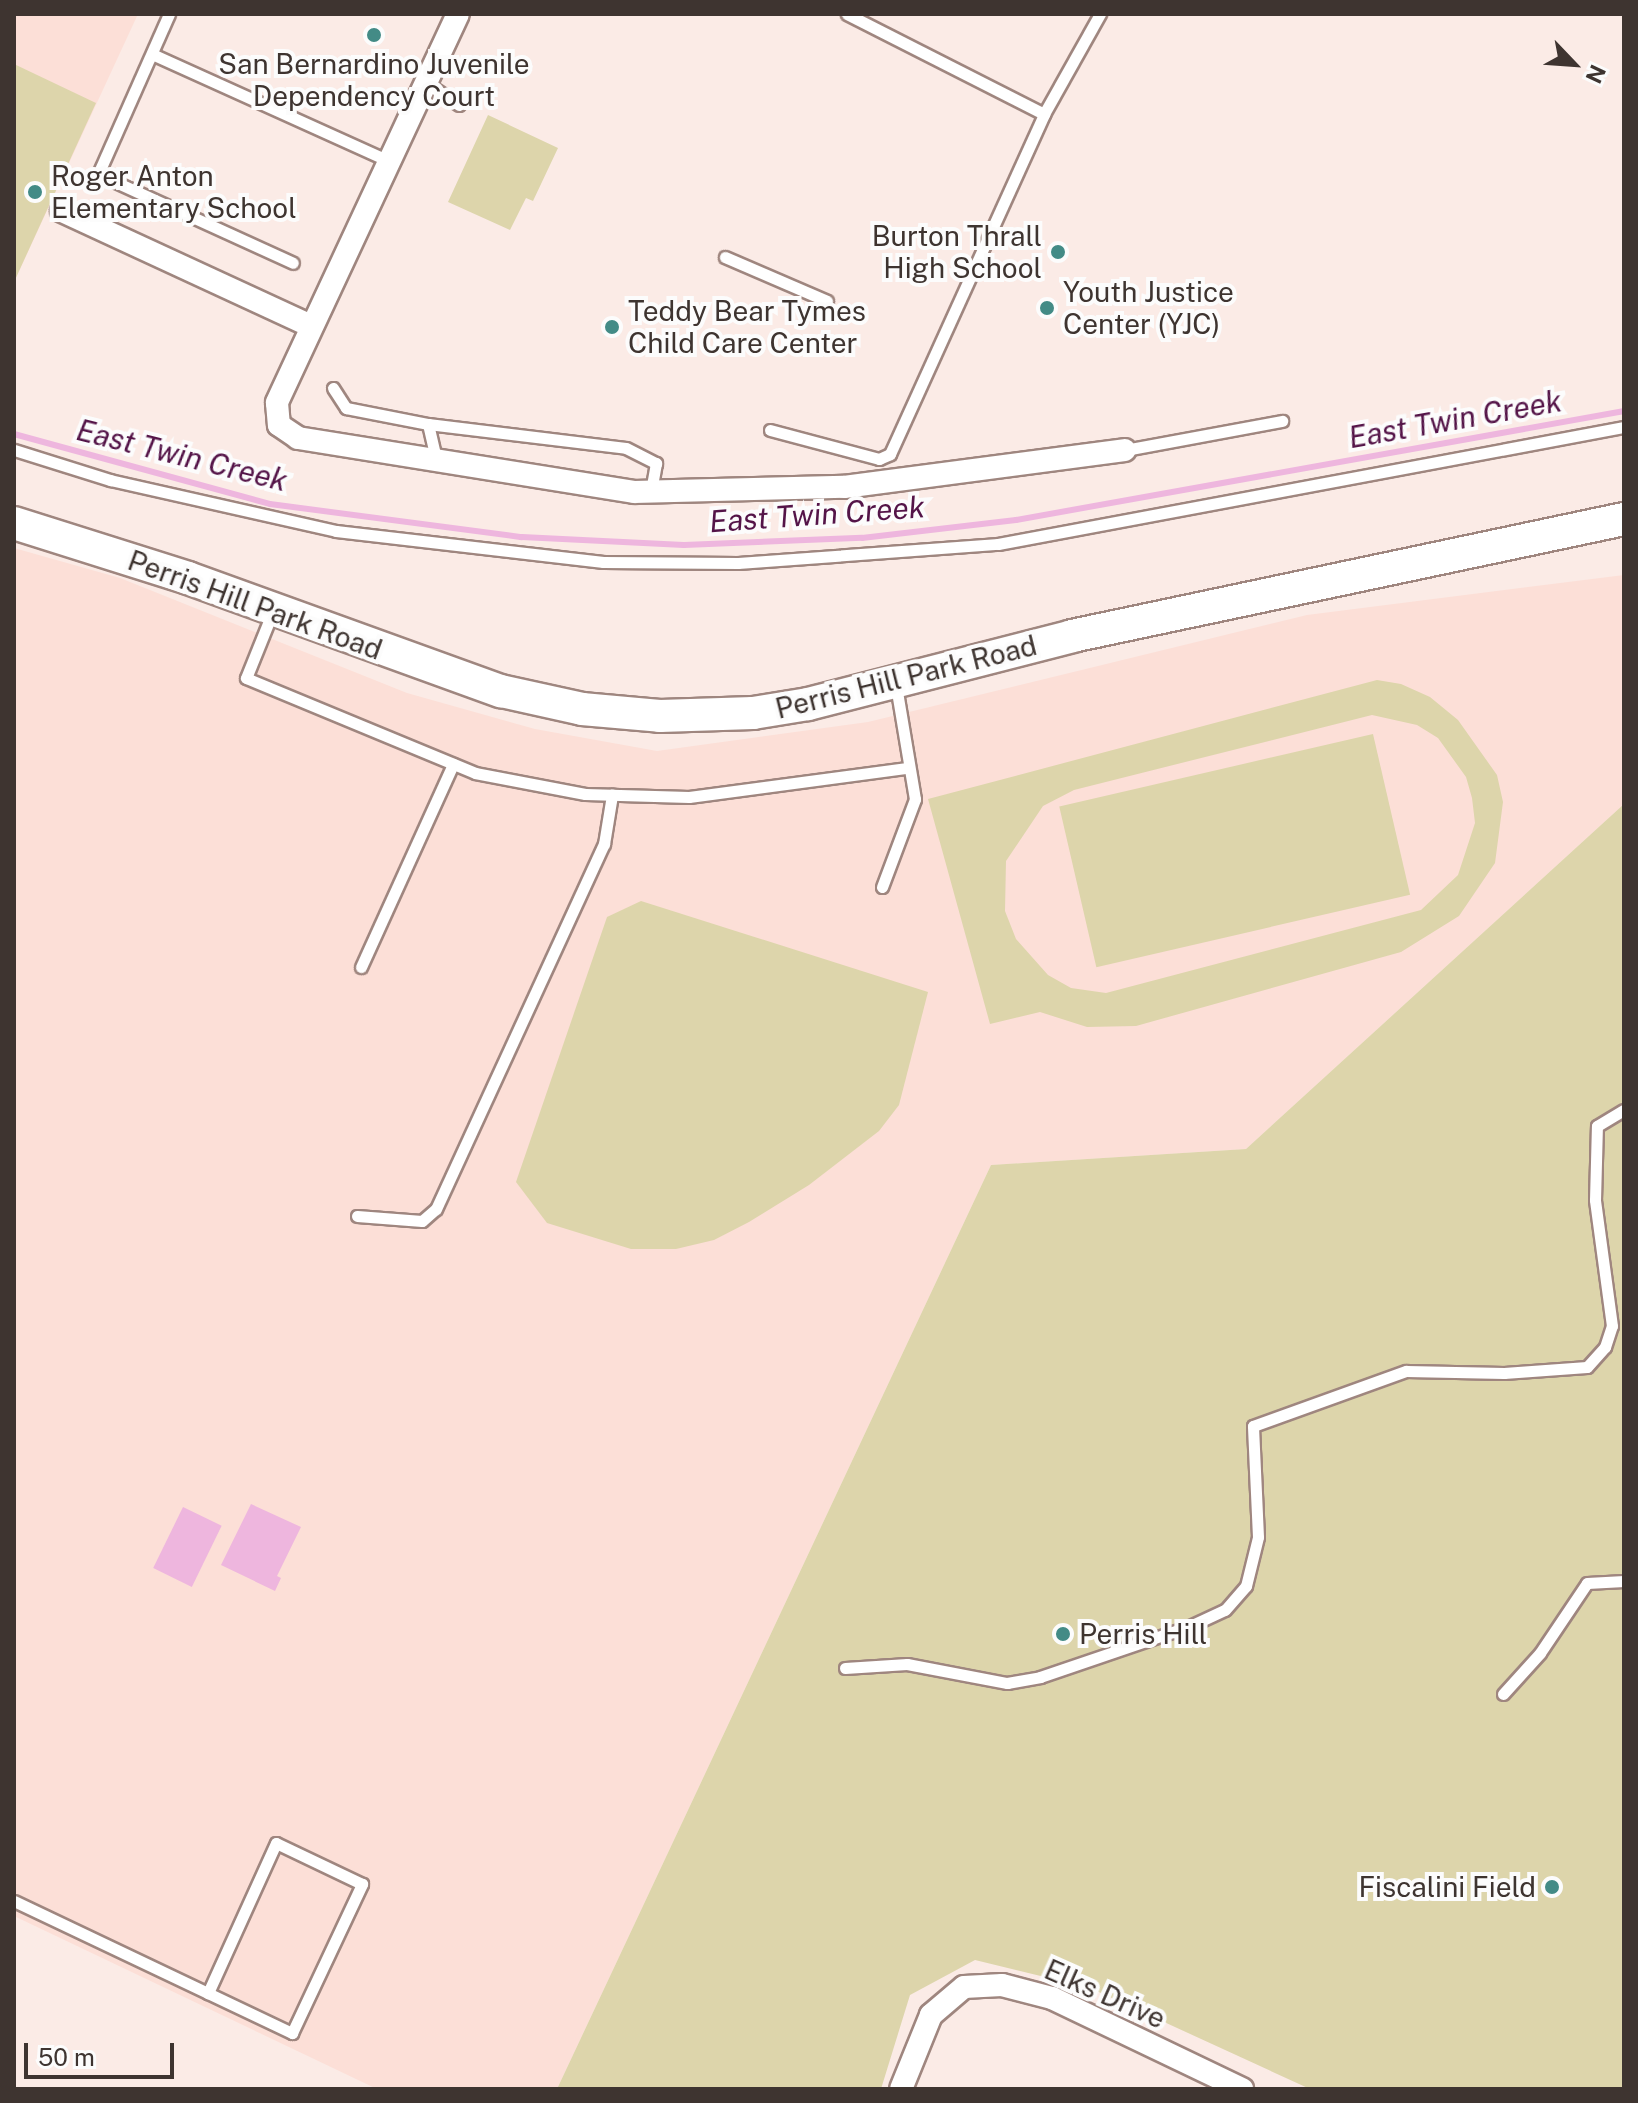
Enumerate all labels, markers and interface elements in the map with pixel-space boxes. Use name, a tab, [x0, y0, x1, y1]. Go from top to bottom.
north arrow	[1534, 24, 1614, 104]
marker: San Bernardino Juvenile Dependency Court	[365, 26, 383, 44]
place label: San Bernardino Juvenile Dependency Court	[218, 47, 530, 113]
text: N	[1580, 61, 1611, 87]
place label: Roger Anton Elementary School	[51, 159, 297, 225]
marker: Roger Anton Elementary School	[26, 183, 44, 201]
place label: Burton Thrall High School	[872, 219, 1042, 285]
marker: Burton Thrall High School	[1049, 243, 1067, 261]
place label: Youth Justice Center (YJC)	[1063, 275, 1234, 341]
place label: Teddy Bear Tymes Child Care Center	[628, 294, 866, 360]
marker: Youth Justice Center (YJC)	[1038, 299, 1056, 317]
marker: Teddy Bear Tymes Child Care Center	[603, 318, 621, 336]
water label: East Twin Creek	[1346, 383, 1564, 455]
water label: East Twin Creek	[73, 411, 291, 499]
water label: East Twin Creek	[708, 489, 926, 539]
street label: Perris Hill Park Road	[123, 543, 387, 667]
street label: Perris Hill Park Road	[772, 628, 1040, 726]
place label: Perris Hill	[1079, 1617, 1207, 1651]
marker: Perris Hill	[1054, 1625, 1072, 1643]
place label: Fiscalini Field	[1358, 1870, 1536, 1904]
marker: Fiscalini Field	[1543, 1878, 1561, 1896]
street label: Elks Drive	[1039, 1952, 1171, 2036]
scale bar	[28, 2027, 178, 2077]
text: 50 m	[38, 2043, 95, 2071]

